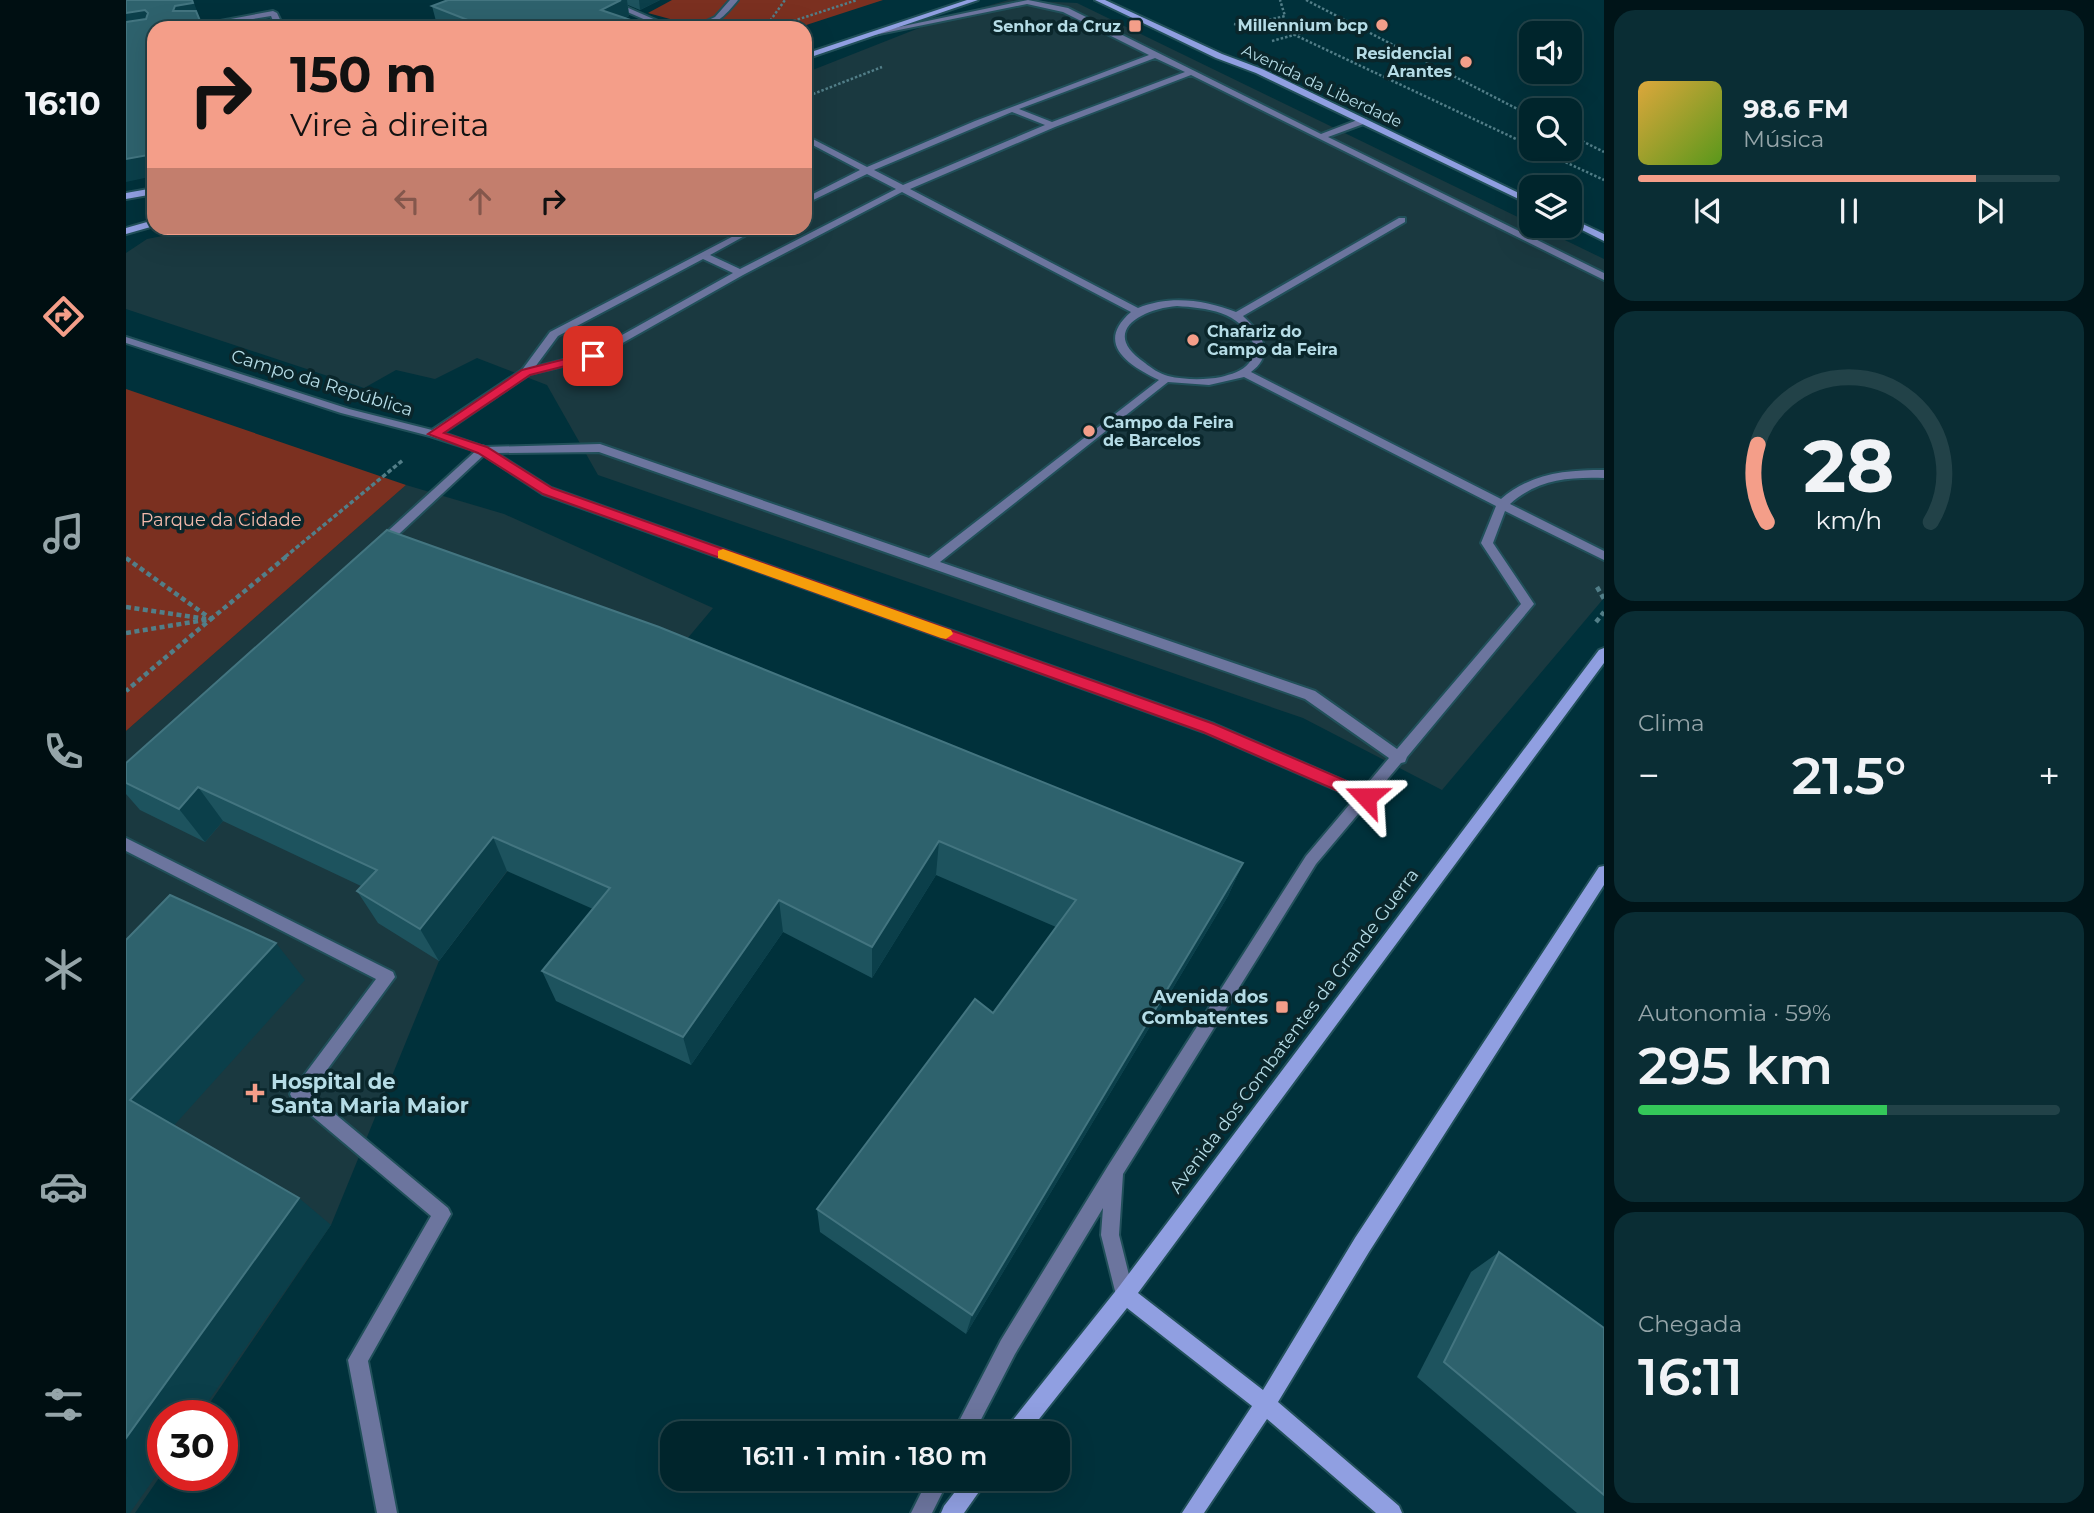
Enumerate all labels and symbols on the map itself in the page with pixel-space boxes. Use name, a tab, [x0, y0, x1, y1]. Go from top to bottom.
place label: Millennium bcp	[1237, 16, 1368, 35]
place label: Senhor da Cruz	[993, 17, 1121, 36]
marker: Millennium bcp	[1374, 17, 1390, 33]
marker: Senhor da Cruz	[1127, 18, 1143, 34]
street label: Avenida da Liberdade	[1239, 41, 1405, 131]
place label: Residencial Arantes	[1356, 44, 1452, 81]
marker: Residencial Arantes	[1458, 54, 1474, 70]
place label: Chafariz do Campo da Feira	[1207, 322, 1338, 359]
pin	[563, 326, 623, 386]
marker: Chafariz do Campo da Feira	[1185, 332, 1201, 348]
street label: Campo da República	[228, 345, 416, 421]
place label: Campo da Feira de Barcelos	[1103, 413, 1234, 450]
marker: Campo da Feira de Barcelos	[1081, 423, 1097, 439]
park label: Parque da Cidade	[140, 509, 302, 531]
position arrow	[1329, 760, 1403, 834]
street label: Avenida dos Combatentes da Grande Guerra	[1165, 864, 1423, 1198]
place label: Avenida dos Combatentes	[1142, 986, 1268, 1029]
marker: Avenida dos Combatentes	[1274, 999, 1290, 1015]
place label: Hospital de Santa Maria Maior	[271, 1069, 469, 1118]
marker: Hospital de Santa Maria Maior	[245, 1083, 265, 1103]
speed limit sign: 30	[147, 1400, 238, 1491]

